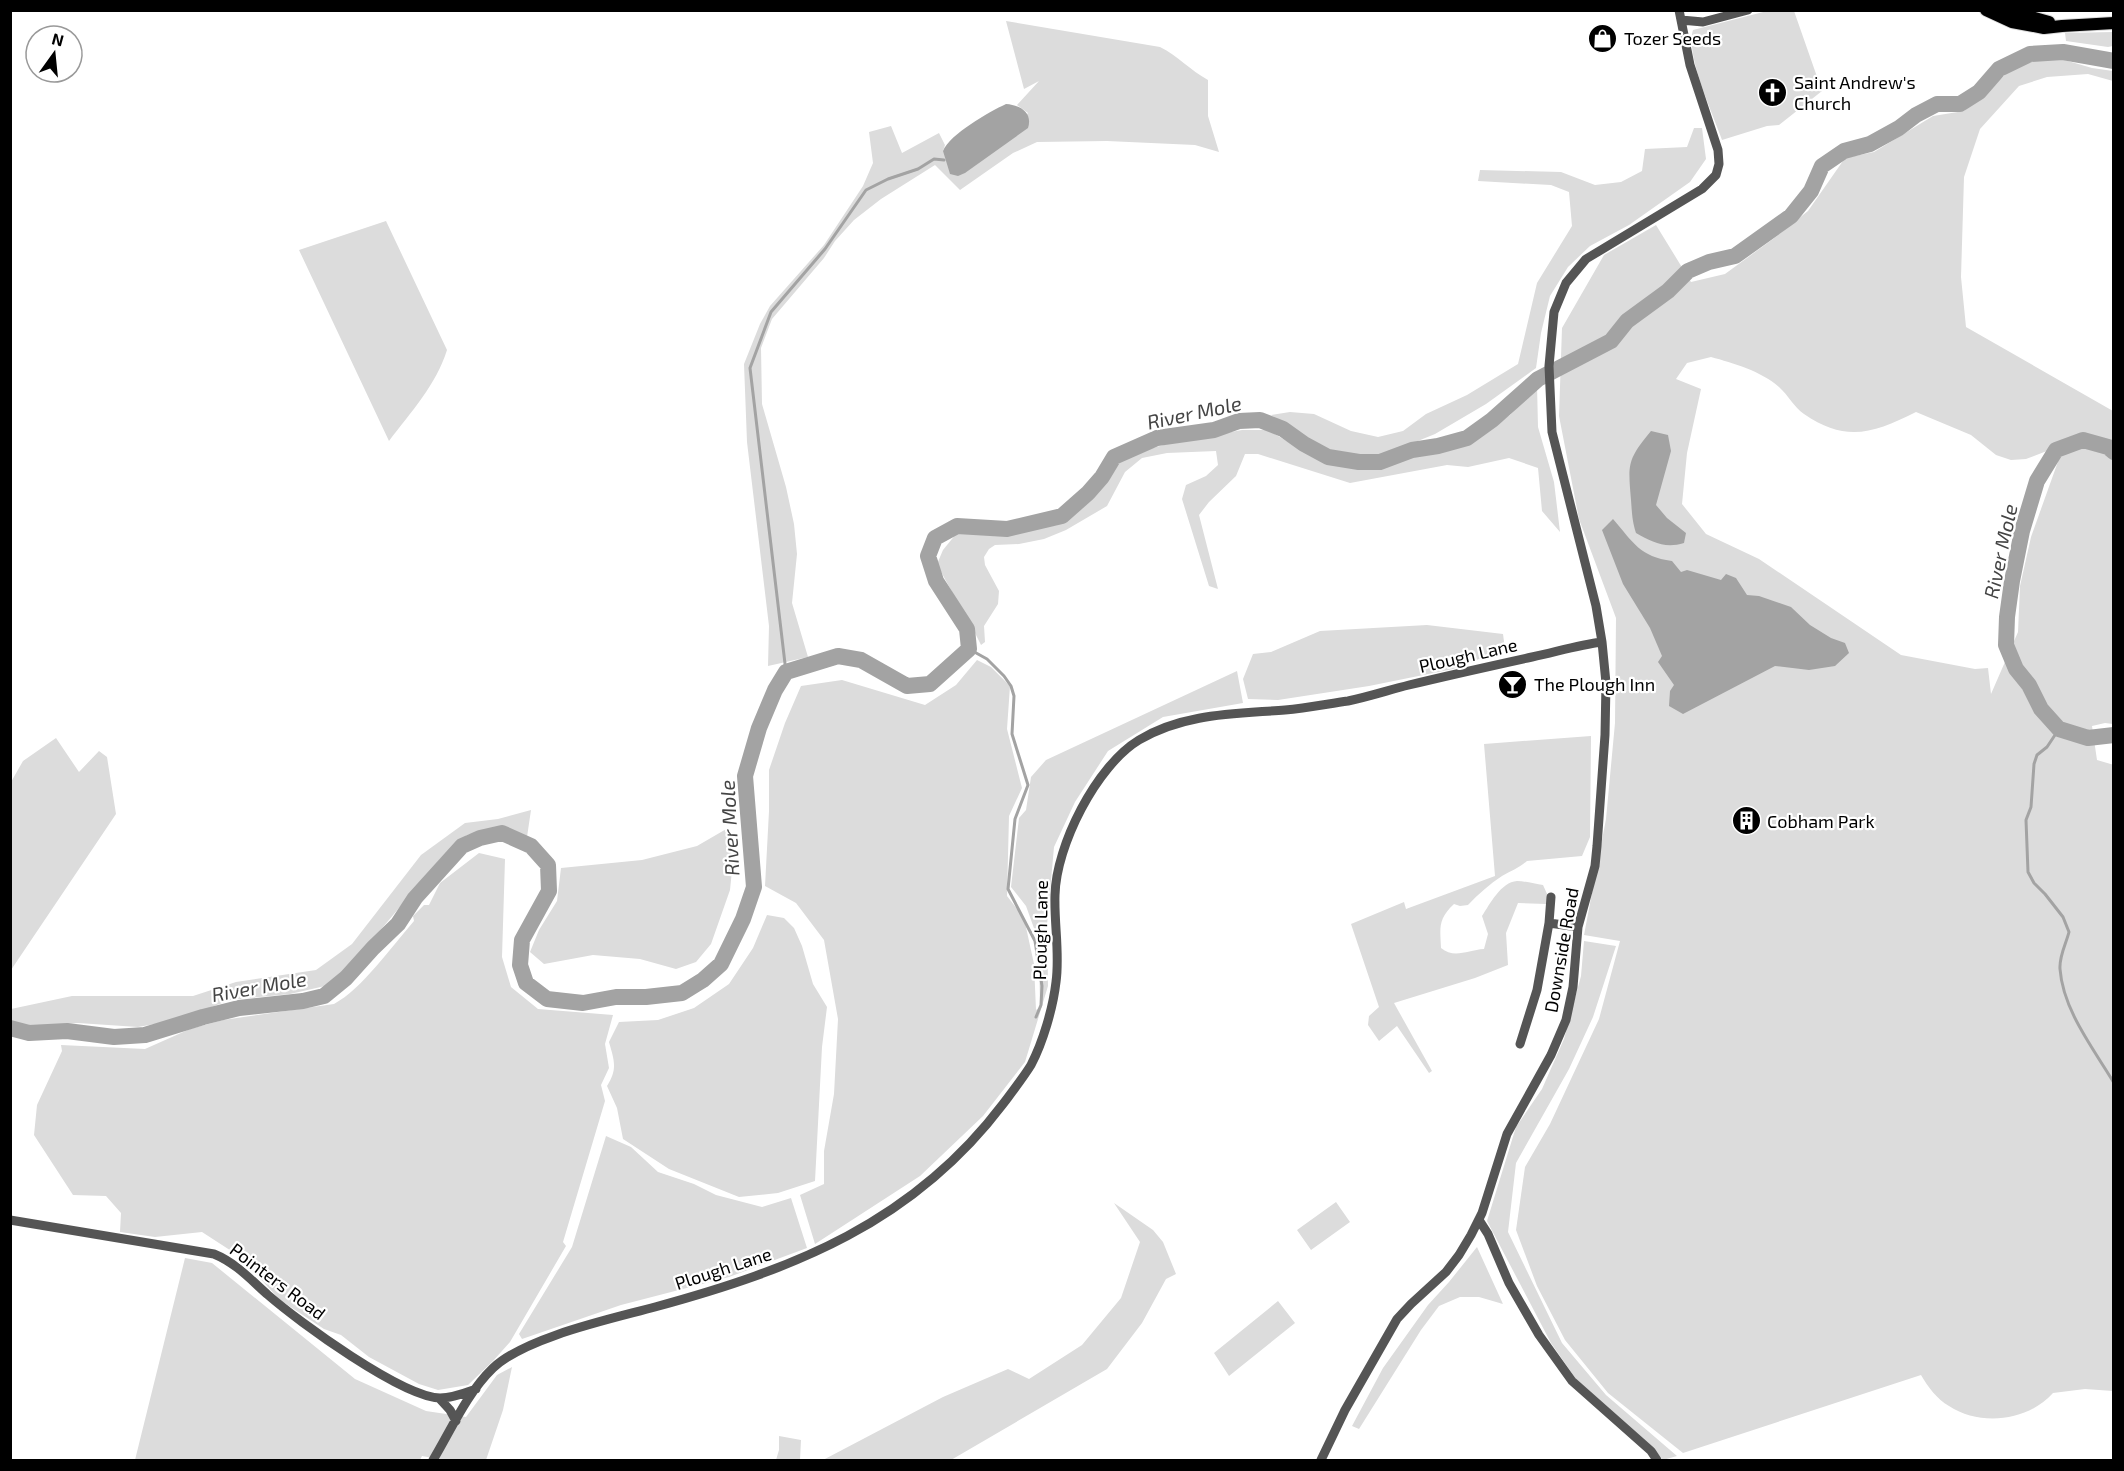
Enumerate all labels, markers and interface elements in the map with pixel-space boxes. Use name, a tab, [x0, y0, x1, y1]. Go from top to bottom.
shop icon: Tozer Seeds	[1587, 22, 1619, 54]
north arrow	[24, 24, 84, 84]
place label: Tozer Seeds	[1624, 27, 1721, 49]
text: N	[50, 28, 66, 50]
place label: Saint Andrew's Church	[1794, 71, 1916, 114]
church icon: Saint Andrew's Church	[1757, 76, 1789, 108]
water label: River Mole	[1145, 390, 1244, 434]
water label: River Mole	[1978, 501, 2022, 600]
street label: Plough Lane	[1417, 633, 1519, 677]
bar icon: The Plough Inn	[1497, 668, 1529, 700]
place label: The Plough Inn	[1534, 673, 1655, 695]
water label: River Mole	[714, 779, 743, 877]
building icon: Cobham Park	[1730, 805, 1762, 837]
place label: Cobham Park	[1767, 810, 1875, 832]
street label: Plough Lane	[1028, 880, 1052, 980]
street label: Downside Road	[1539, 886, 1583, 1014]
water label: River Mole	[210, 966, 309, 1006]
street label: Pointers Road	[226, 1238, 330, 1324]
street label: Plough Lane	[672, 1242, 774, 1294]

